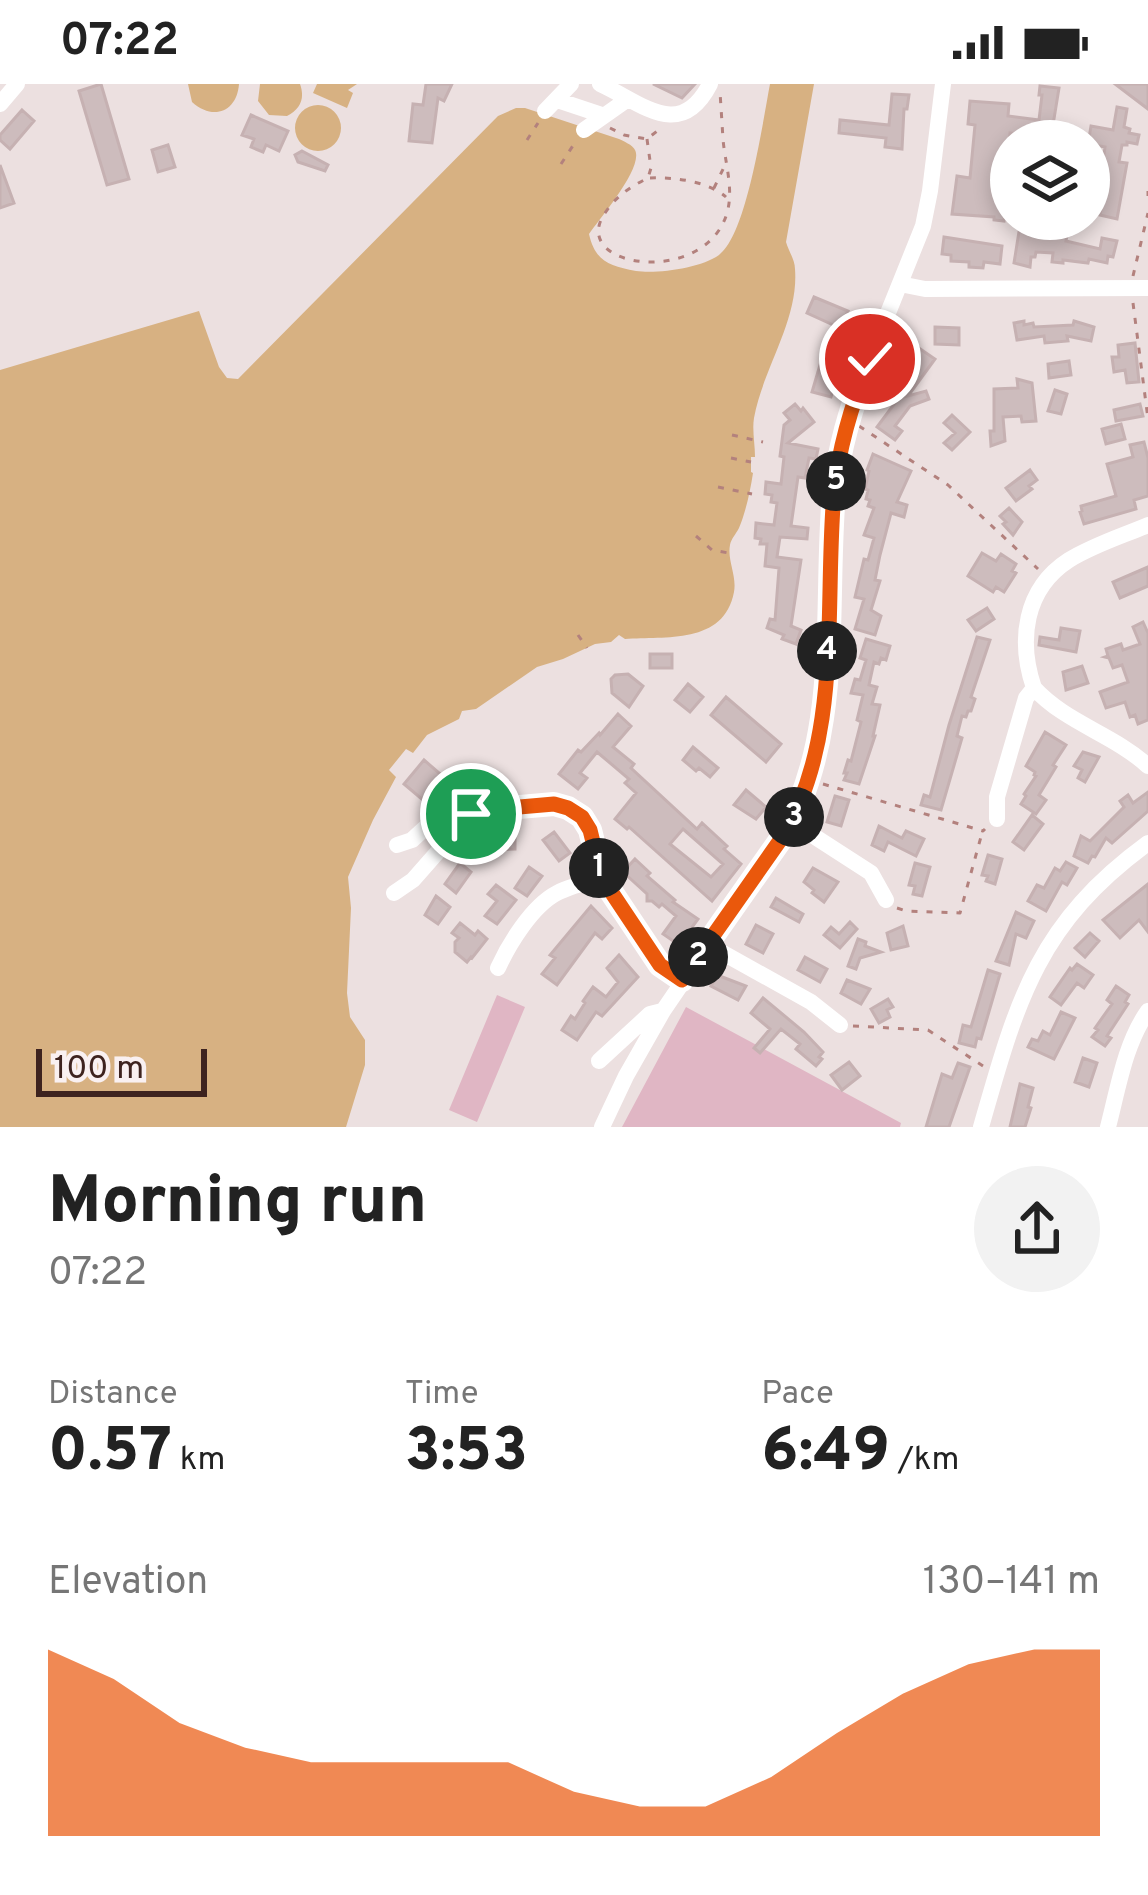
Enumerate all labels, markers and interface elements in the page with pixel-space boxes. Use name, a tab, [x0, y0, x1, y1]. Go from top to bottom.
text: 07:22	[60, 14, 179, 71]
map controls	[990, 120, 1110, 240]
button: layers	[990, 120, 1110, 240]
pin	[819, 308, 921, 410]
icon: check	[837, 326, 903, 392]
pin: 5	[806, 451, 866, 511]
text: 5	[826, 460, 846, 502]
pin: 4	[797, 621, 857, 681]
text: 4	[816, 630, 838, 672]
pin	[420, 763, 522, 865]
icon: arrive	[438, 781, 504, 847]
pin: 3	[764, 787, 824, 847]
text: 3	[784, 796, 804, 838]
pin: 1	[569, 838, 629, 898]
text: 1	[592, 847, 606, 889]
pin: 2	[668, 927, 728, 987]
text: 2	[688, 936, 708, 978]
scale bar	[36, 1043, 207, 1096]
text: 100 m	[54, 1049, 144, 1091]
text: Morning run	[48, 1163, 427, 1246]
button: share	[974, 1166, 1100, 1292]
text: 07:22	[48, 1250, 147, 1299]
text: Distance	[48, 1374, 178, 1416]
text: Time	[405, 1374, 478, 1416]
text: Pace	[761, 1374, 834, 1416]
text: 0.57	[48, 1416, 172, 1492]
text: 3:53	[405, 1416, 528, 1492]
text: 6:49	[761, 1416, 890, 1492]
text: km	[172, 1440, 225, 1482]
text: /km	[890, 1440, 959, 1482]
text: Elevation	[48, 1559, 208, 1608]
text: 130–141 m	[923, 1559, 1100, 1608]

